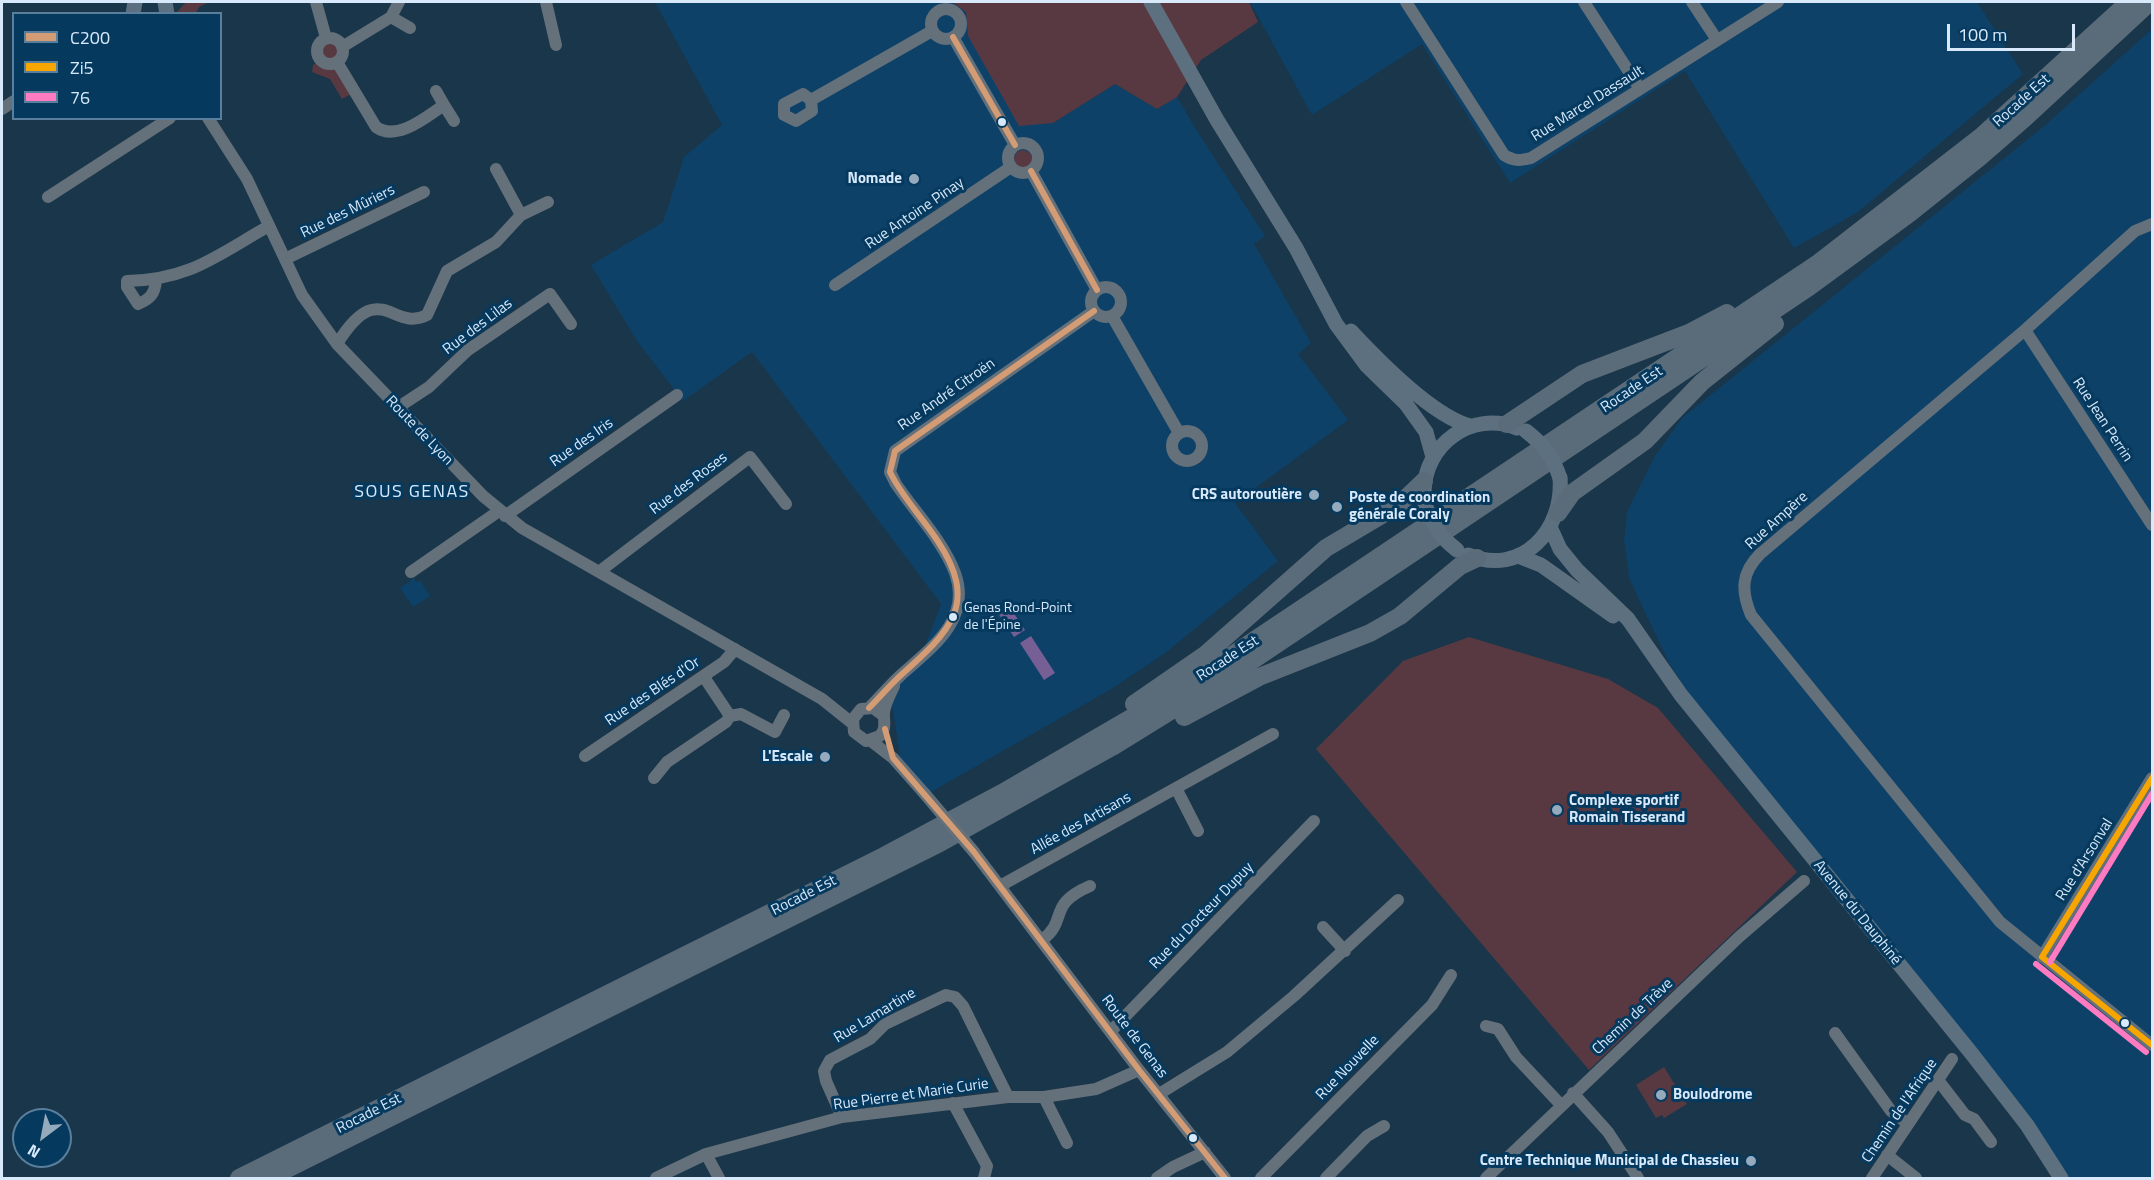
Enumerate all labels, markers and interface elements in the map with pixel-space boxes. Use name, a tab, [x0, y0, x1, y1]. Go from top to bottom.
legend	[12, 12, 222, 120]
scale bar	[1950, 12, 2078, 50]
text: 100 m	[1958, 21, 2007, 48]
text: C200	[70, 24, 110, 51]
text: Zi5	[70, 54, 94, 81]
street label: Rue Marcel Dassault	[1528, 62, 1648, 146]
street label: Rocade Est	[1990, 71, 2054, 131]
text: 76	[70, 84, 90, 111]
unlabelled marker	[996, 116, 1008, 128]
place label: Nomade	[848, 170, 902, 188]
marker: Nomade	[907, 172, 921, 186]
street label: Rue Antoine Pinay	[862, 174, 968, 254]
street label: Rue des Mûriers	[298, 181, 398, 243]
street label: Rue des Lilas	[440, 295, 516, 359]
street label: Rue André Citroën	[895, 355, 999, 435]
street label: Rocade Est	[1598, 363, 1666, 417]
street label: Rue Jean Perrin	[2068, 374, 2136, 466]
street label: Route de Lyon	[381, 393, 457, 469]
street label: Rue des Iris	[547, 415, 617, 471]
street label: Rue des Roses	[647, 449, 731, 519]
district label: SOUS GENAS	[354, 482, 470, 504]
place label: CRS autoroutière	[1192, 486, 1302, 504]
marker: CRS autoroutière	[1307, 488, 1321, 502]
street label: Rue Ampère	[1742, 488, 1812, 554]
place label: Poste de coordination générale Coraly	[1349, 489, 1490, 524]
marker: Poste de coordination générale Coraly	[1330, 500, 1344, 514]
place label: Genas Rond-Point de l'Épine	[964, 601, 1072, 634]
marker: Genas Rond-Point de l'Épine	[947, 611, 959, 623]
street label: Rocade Est	[1194, 632, 1262, 686]
street label: Rue des Blés d'Or	[602, 654, 704, 730]
place label: L'Escale	[762, 748, 813, 766]
marker: L'Escale	[818, 750, 832, 764]
street label: Allée des Artisans	[1028, 789, 1134, 859]
place label: Complexe sportif Romain Tisserand	[1569, 792, 1685, 827]
marker: Complexe sportif Romain Tisserand	[1550, 803, 1564, 817]
street label: Rue d'Arsonval	[2053, 816, 2117, 904]
street label: Avenue du Dauphiné	[1809, 857, 1905, 969]
street label: Rue du Docteur Dupuy	[1146, 859, 1258, 973]
street label: Rocade Est	[769, 872, 839, 920]
street label: Chemin de Trève	[1589, 975, 1677, 1059]
street label: Rue Lamartine	[831, 985, 919, 1047]
street label: Route de Genas	[1097, 992, 1171, 1082]
unlabelled marker	[2119, 1017, 2131, 1029]
street label: Rue Nouvelle	[1313, 1032, 1383, 1104]
street label: Chemin de l'Afrique	[1859, 1056, 1941, 1166]
street label: Rue Pierre et Marie Curie	[832, 1075, 990, 1115]
place label: Boulodrome	[1673, 1086, 1752, 1104]
marker: Boulodrome	[1654, 1088, 1668, 1102]
street label: Rocade Est	[334, 1090, 404, 1138]
north arrow	[12, 1108, 72, 1168]
unlabelled marker	[1187, 1132, 1199, 1144]
text: N	[22, 1138, 45, 1165]
place label: Centre Technique Municipal de Chassieu	[1480, 1152, 1739, 1170]
marker: Centre Technique Municipal de Chassieu	[1744, 1154, 1758, 1168]

